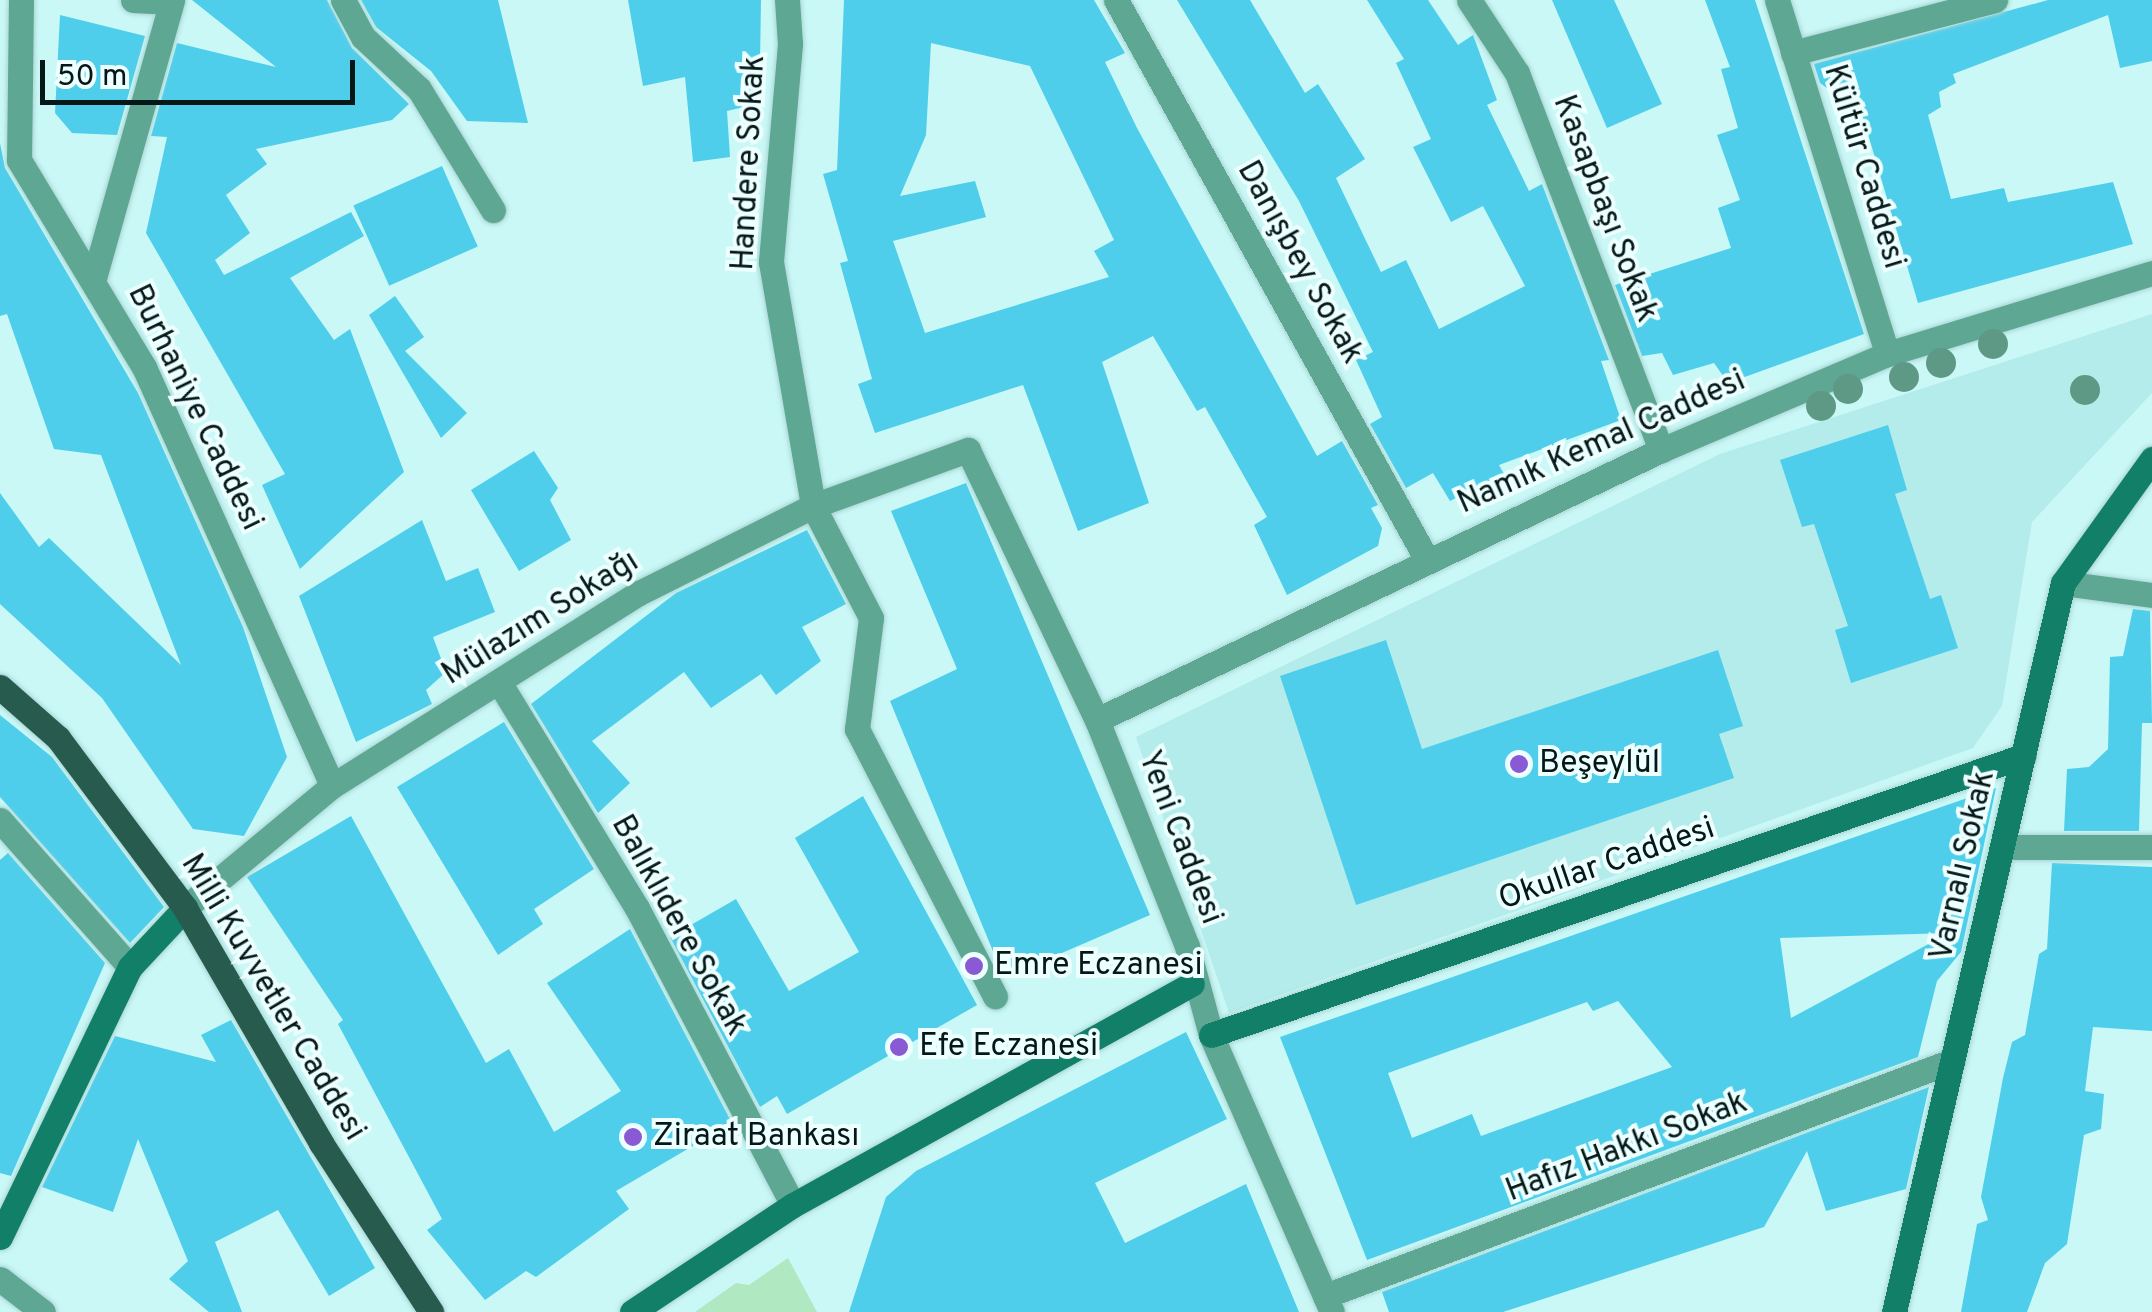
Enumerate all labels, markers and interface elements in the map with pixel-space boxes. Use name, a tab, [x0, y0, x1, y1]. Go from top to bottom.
scale bar	[45, 40, 360, 102]
street label: Handere Sokak	[725, 54, 775, 272]
text: 50 m	[57, 59, 127, 96]
street label: Kültür Caddesi	[1814, 60, 1912, 274]
street label: Kasapbaşı Sokak	[1543, 90, 1665, 328]
street label: Danışbey Sokak	[1227, 155, 1371, 371]
street label: Burhaniye Caddesi	[118, 279, 270, 537]
street label: Namık Kemal Caddesi	[1452, 362, 1752, 524]
street label: Mülazım Sokağı	[436, 543, 646, 695]
place label: Beşeylül	[1539, 745, 1660, 783]
street label: Yeni Caddesi	[1128, 746, 1230, 930]
marker: Beşeylül	[1508, 753, 1530, 775]
street label: Varnalı Sokak	[1924, 767, 2004, 965]
street label: Balıklıdere Sokak	[601, 809, 755, 1043]
street label: Okullar Caddesi	[1494, 810, 1720, 920]
street label: Milli Kuvvetler Caddesi	[171, 848, 373, 1148]
place label: Emre Eczanesi	[994, 947, 1203, 985]
marker: Emre Eczanesi	[963, 955, 985, 977]
place label: Efe Eczanesi	[919, 1028, 1098, 1066]
marker: Efe Eczanesi	[888, 1036, 910, 1058]
street label: Hafız Hakkı Sokak	[1501, 1084, 1753, 1212]
place label: Ziraat Bankası	[653, 1118, 859, 1156]
marker: Ziraat Bankası	[622, 1126, 644, 1148]

